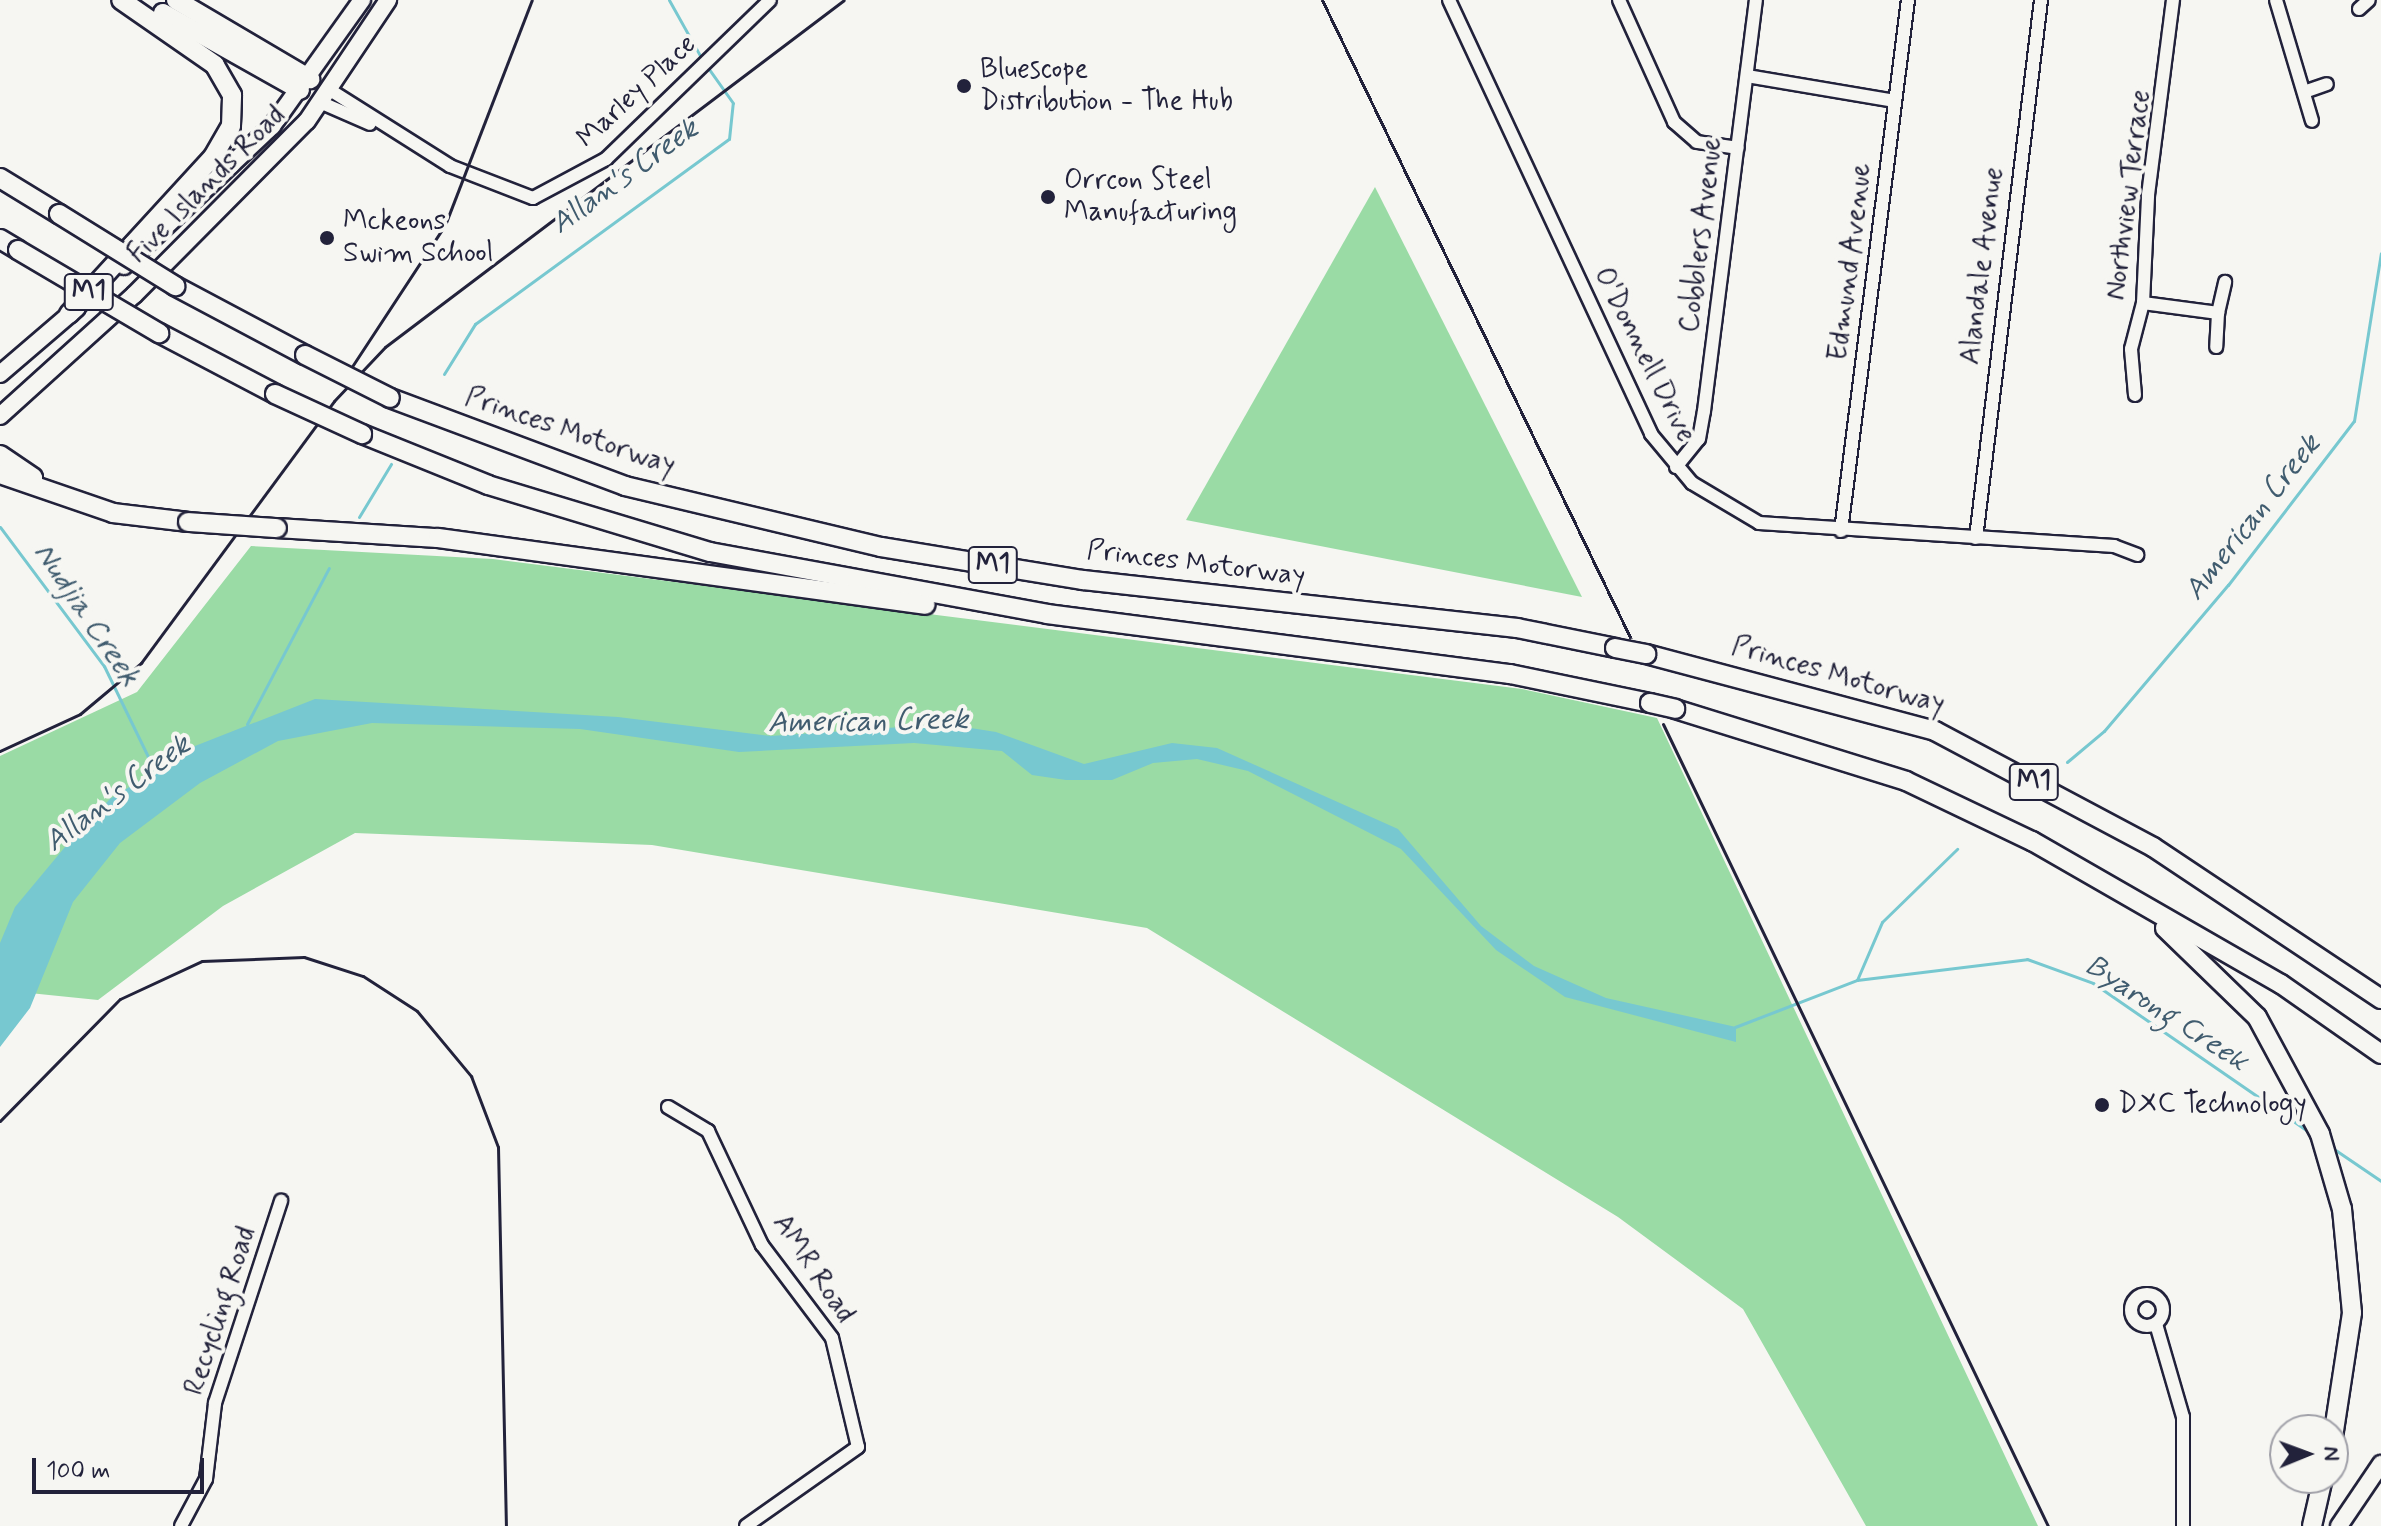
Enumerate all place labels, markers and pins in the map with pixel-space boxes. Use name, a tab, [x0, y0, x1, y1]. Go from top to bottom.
place label: Bluescope Distribution - The Hub	[980, 53, 1238, 119]
marker: Bluescope Distribution - The Hub	[955, 77, 973, 95]
place label: Orrcon Steel Manufacturing	[1064, 164, 1237, 230]
marker: Orrcon Steel Manufacturing	[1039, 188, 1057, 206]
place label: Mckeons Swim School	[343, 205, 494, 271]
marker: Mckeons Swim School	[318, 229, 336, 247]
place label: DXC Technology	[2118, 1088, 2307, 1122]
marker: DXC Technology	[2093, 1096, 2111, 1114]

